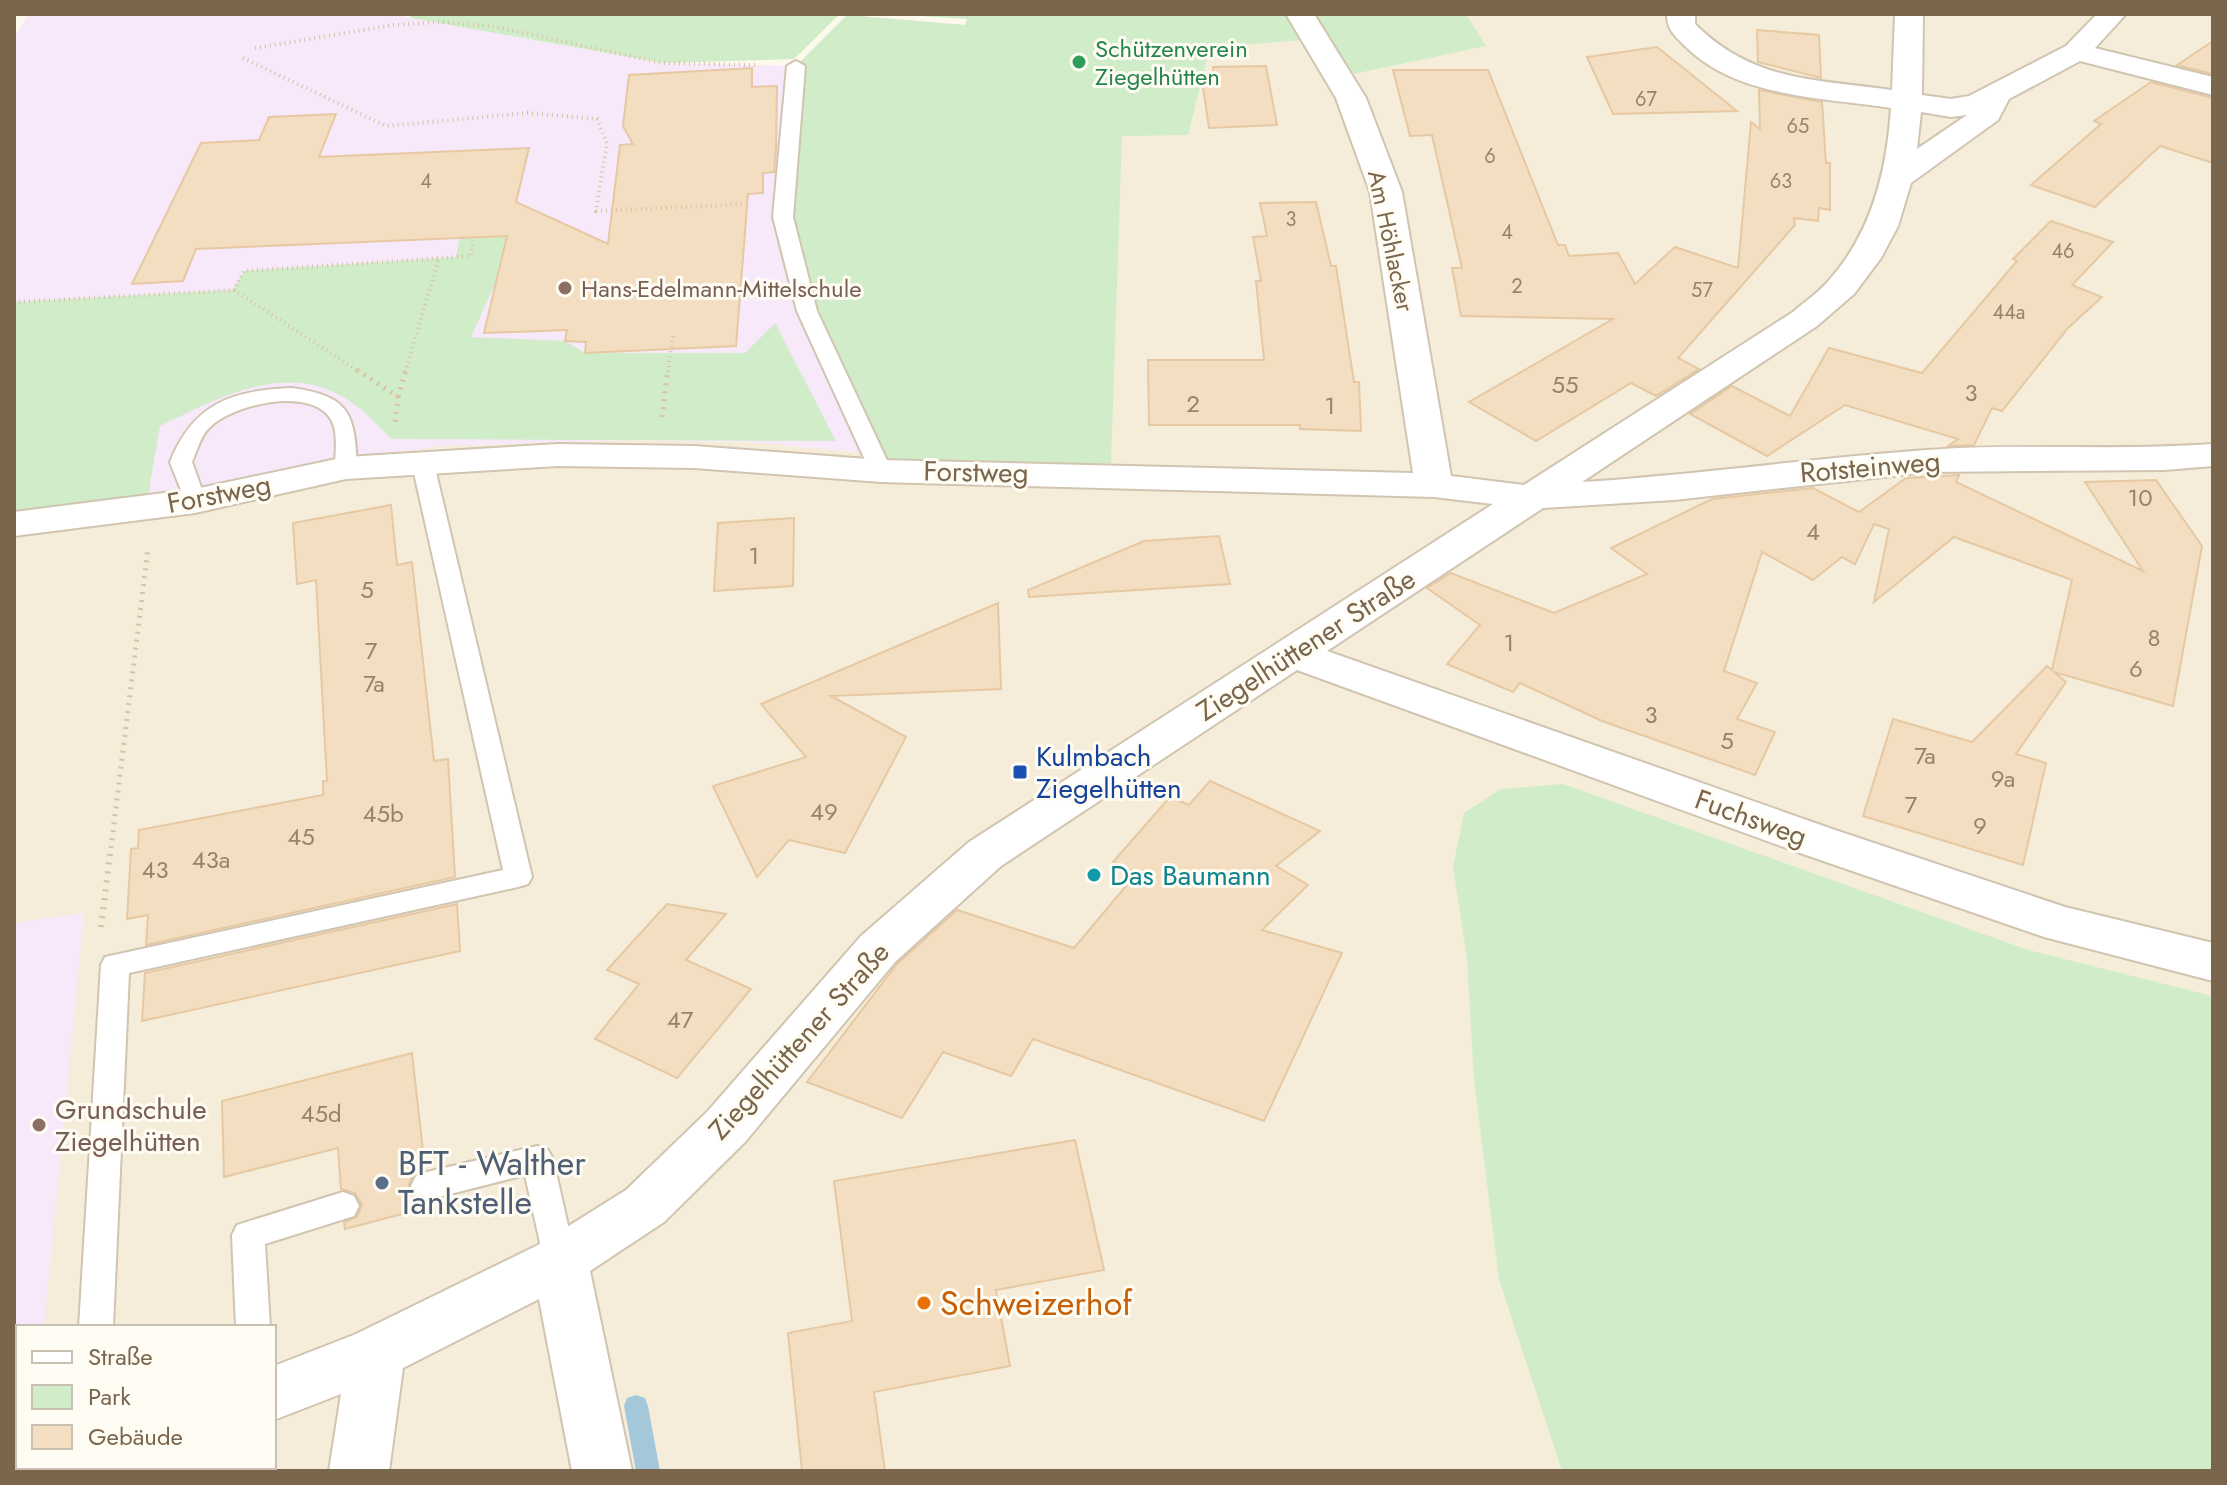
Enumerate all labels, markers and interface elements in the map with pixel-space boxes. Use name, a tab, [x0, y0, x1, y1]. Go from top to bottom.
place label: Schützenverein Ziegelhütten	[1095, 31, 1248, 94]
marker: Schützenverein Ziegelhütten	[1070, 53, 1088, 71]
house number: 67	[1635, 85, 1658, 114]
house number: 65	[1787, 112, 1809, 141]
house number: 6	[1484, 142, 1496, 171]
house number: 4	[420, 167, 432, 196]
street label: Am Höhlacker	[1359, 167, 1423, 316]
house number: 63	[1770, 167, 1792, 196]
house number: 3	[1286, 205, 1297, 234]
house number: 4	[1501, 218, 1513, 247]
house number: 46	[2051, 237, 2075, 266]
place label: Hans-Edelmann-Mittelschule	[581, 271, 862, 306]
house number: 2	[1511, 272, 1523, 301]
house number: 57	[1691, 276, 1713, 305]
marker: Hans-Edelmann-Mittelschule	[556, 279, 574, 297]
house number: 44a	[1993, 298, 2025, 327]
house number: 55	[1551, 367, 1579, 402]
house number: 3	[1964, 375, 1978, 410]
house number: 2	[1186, 386, 1200, 421]
house number: 1	[1325, 388, 1335, 423]
street label: Rotsteinweg	[1798, 440, 1942, 494]
street label: Forstweg	[923, 451, 1029, 493]
street label: Forstweg	[164, 464, 274, 524]
house number: 10	[2127, 480, 2153, 515]
house number: 4	[1806, 514, 1820, 549]
house number: 1	[749, 538, 759, 573]
street label: Ziegelhüttener Straße	[1189, 559, 1423, 731]
house number: 5	[360, 572, 374, 607]
house number: 8	[2147, 620, 2161, 655]
house number: 1	[1504, 625, 1514, 660]
house number: 7	[365, 633, 378, 668]
house number: 6	[2129, 651, 2143, 686]
house number: 7a	[363, 666, 385, 701]
house number: 3	[1644, 697, 1658, 732]
house number: 5	[1720, 723, 1734, 758]
place label: Kulmbach Ziegelhütten	[1036, 736, 1182, 809]
house number: 7a	[1914, 738, 1936, 773]
house number: 9a	[1991, 761, 2015, 796]
marker: Kulmbach Ziegelhütten	[1011, 763, 1029, 781]
street label: Fuchsweg	[1689, 779, 1813, 857]
house number: 7	[1905, 787, 1918, 822]
house number: 49	[810, 794, 838, 829]
house number: 45b	[362, 796, 404, 831]
house number: 9	[1973, 808, 1987, 843]
house number: 45	[287, 819, 315, 854]
house number: 43a	[192, 842, 230, 877]
house number: 43	[141, 852, 169, 887]
place label: Das Baumann	[1110, 855, 1271, 896]
marker: Das Baumann	[1085, 866, 1103, 884]
street label: Ziegelhüttener Straße	[699, 933, 899, 1149]
house number: 47	[667, 1002, 694, 1037]
place label: Grundschule Ziegelhütten	[55, 1089, 207, 1162]
house number: 45d	[300, 1096, 342, 1131]
marker: Grundschule Ziegelhütten	[30, 1116, 48, 1134]
place label: BFT - Walther Tankstelle	[398, 1139, 586, 1227]
marker: BFT - Walther Tankstelle	[373, 1174, 391, 1192]
place label: Schweizerhof	[940, 1279, 1133, 1328]
marker: Schweizerhof	[915, 1294, 933, 1312]
legend	[16, 1325, 276, 1469]
text: Straße	[88, 1339, 153, 1374]
text: Park	[88, 1379, 131, 1414]
text: Gebäude	[88, 1419, 183, 1454]

